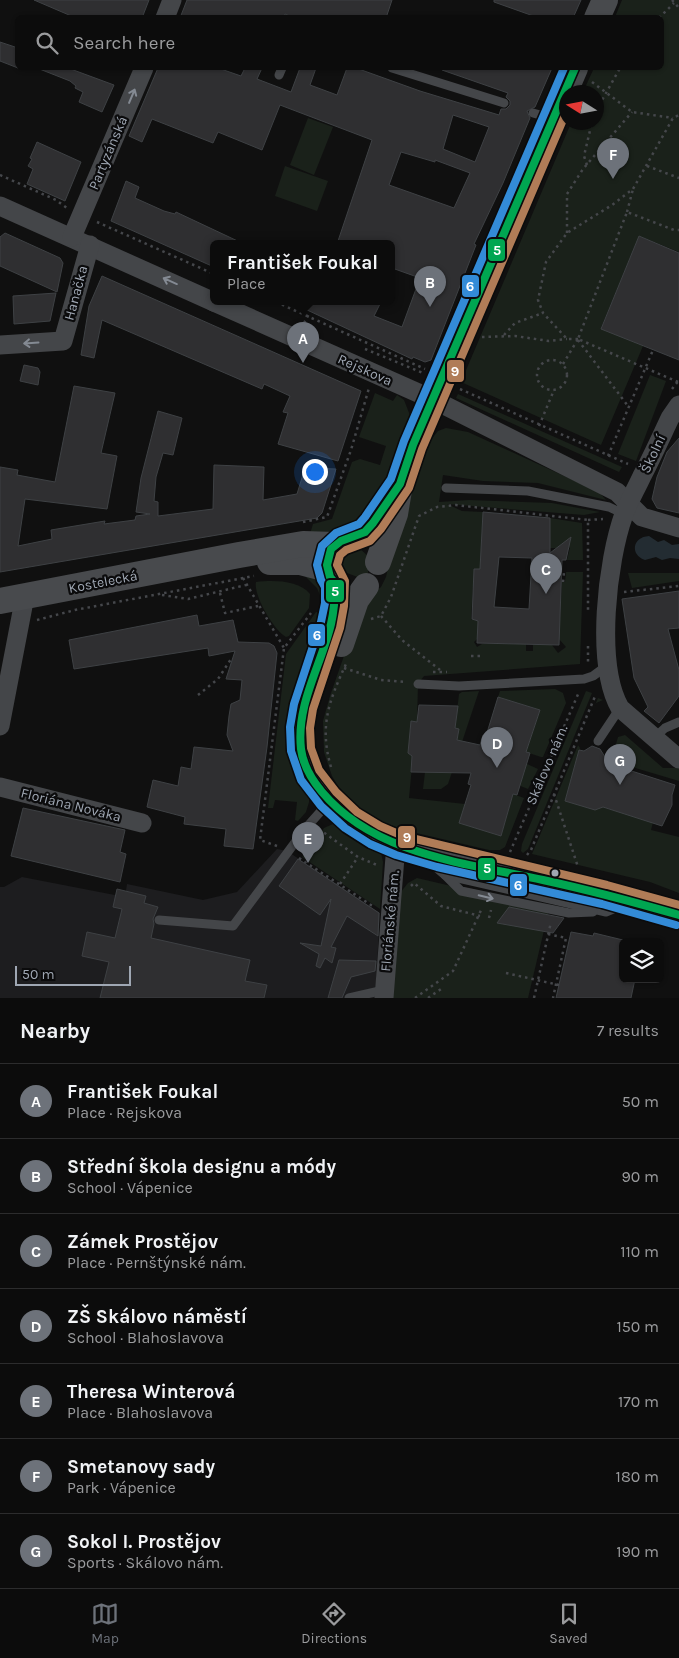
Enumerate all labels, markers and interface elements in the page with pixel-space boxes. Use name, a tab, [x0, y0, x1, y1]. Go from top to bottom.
search box	[15, 15, 664, 70]
icon: search	[33, 29, 61, 57]
text: Search here	[73, 32, 175, 54]
north arrow	[559, 85, 604, 130]
one-way arrow	[127, 89, 137, 104]
street label: Partyzánská	[85, 114, 131, 192]
pin: F	[597, 138, 629, 179]
line badge: 5	[487, 238, 506, 262]
popup	[210, 240, 395, 305]
text: 5	[493, 242, 501, 259]
text: František Foukal	[227, 252, 378, 274]
street label: Hanačka	[61, 264, 91, 322]
pin: B	[414, 266, 446, 307]
text: Place	[227, 274, 266, 293]
line badge: 6	[461, 274, 480, 298]
one-way arrow	[163, 276, 178, 286]
text: 6	[466, 278, 474, 295]
pin: A	[287, 322, 319, 363]
one-way arrow	[24, 338, 40, 347]
street label: Rejskova	[335, 350, 395, 390]
line badge: 9	[446, 359, 465, 383]
text: 9	[451, 363, 459, 380]
street label: Školní	[637, 431, 670, 476]
your location	[302, 459, 328, 485]
pin: C	[530, 553, 562, 594]
street label: Kostelecká	[67, 567, 139, 597]
line badge: 5	[325, 579, 345, 603]
text: 5	[331, 583, 339, 600]
line badge: 6	[307, 623, 326, 647]
text: 6	[313, 627, 321, 644]
street label: Skálovo nám.	[522, 722, 572, 808]
pin: D	[481, 727, 513, 768]
pin: G	[604, 744, 636, 785]
street label: Floriána Nováka	[19, 784, 123, 826]
pin: E	[292, 822, 324, 863]
line badge: 9	[397, 825, 416, 849]
text: 9	[403, 829, 411, 846]
line badge: 5	[477, 857, 496, 881]
text: 5	[483, 860, 491, 877]
unlabelled marker	[550, 868, 560, 878]
street label: Floriánské nám.	[377, 869, 403, 972]
line badge: 6	[509, 873, 528, 897]
text: 6	[514, 877, 522, 894]
one-way arrow	[478, 892, 494, 902]
map controls	[619, 938, 664, 983]
button: layers	[619, 938, 664, 983]
scale bar	[15, 963, 131, 986]
text: 50 m	[22, 966, 55, 983]
text: Nearby	[20, 1019, 90, 1043]
text: 7 results	[597, 1021, 659, 1040]
text: František Foukal	[67, 1081, 218, 1103]
text: A	[31, 1092, 41, 1111]
text: 50 m	[622, 1092, 659, 1111]
text: Place · Rejskova	[67, 1103, 182, 1122]
text: Střední škola designu a módy	[67, 1156, 336, 1178]
text: B	[31, 1167, 41, 1186]
text: 90 m	[621, 1167, 659, 1186]
text: School · Vápenice	[67, 1178, 193, 1197]
text: Zámek Prostějov	[67, 1231, 218, 1253]
text: C	[31, 1242, 41, 1261]
text: 110 m	[620, 1242, 659, 1261]
text: Place · Pernštýnské nám.	[67, 1253, 246, 1272]
text: ZŠ Skálovo náměstí	[67, 1306, 247, 1328]
text: D	[31, 1317, 41, 1336]
text: 150 m	[616, 1317, 659, 1336]
text: School · Blahoslavova	[67, 1328, 224, 1347]
text: Theresa Winterová	[67, 1381, 235, 1403]
text: E	[31, 1392, 41, 1411]
text: 170 m	[618, 1392, 659, 1411]
text: Place · Blahoslavova	[67, 1403, 213, 1422]
text: Smetanovy sady	[67, 1456, 215, 1478]
text: F	[32, 1467, 40, 1486]
text: 180 m	[616, 1467, 659, 1486]
text: Park · Vápenice	[67, 1478, 176, 1497]
text: Sokol I. Prostějov	[67, 1531, 221, 1553]
text: G	[31, 1542, 41, 1561]
text: 190 m	[616, 1542, 659, 1561]
text: Sports · Skálovo nám.	[67, 1553, 223, 1572]
tab: Map	[91, 1600, 119, 1647]
tab: Directions	[301, 1600, 367, 1647]
tab: Saved	[549, 1600, 588, 1647]

